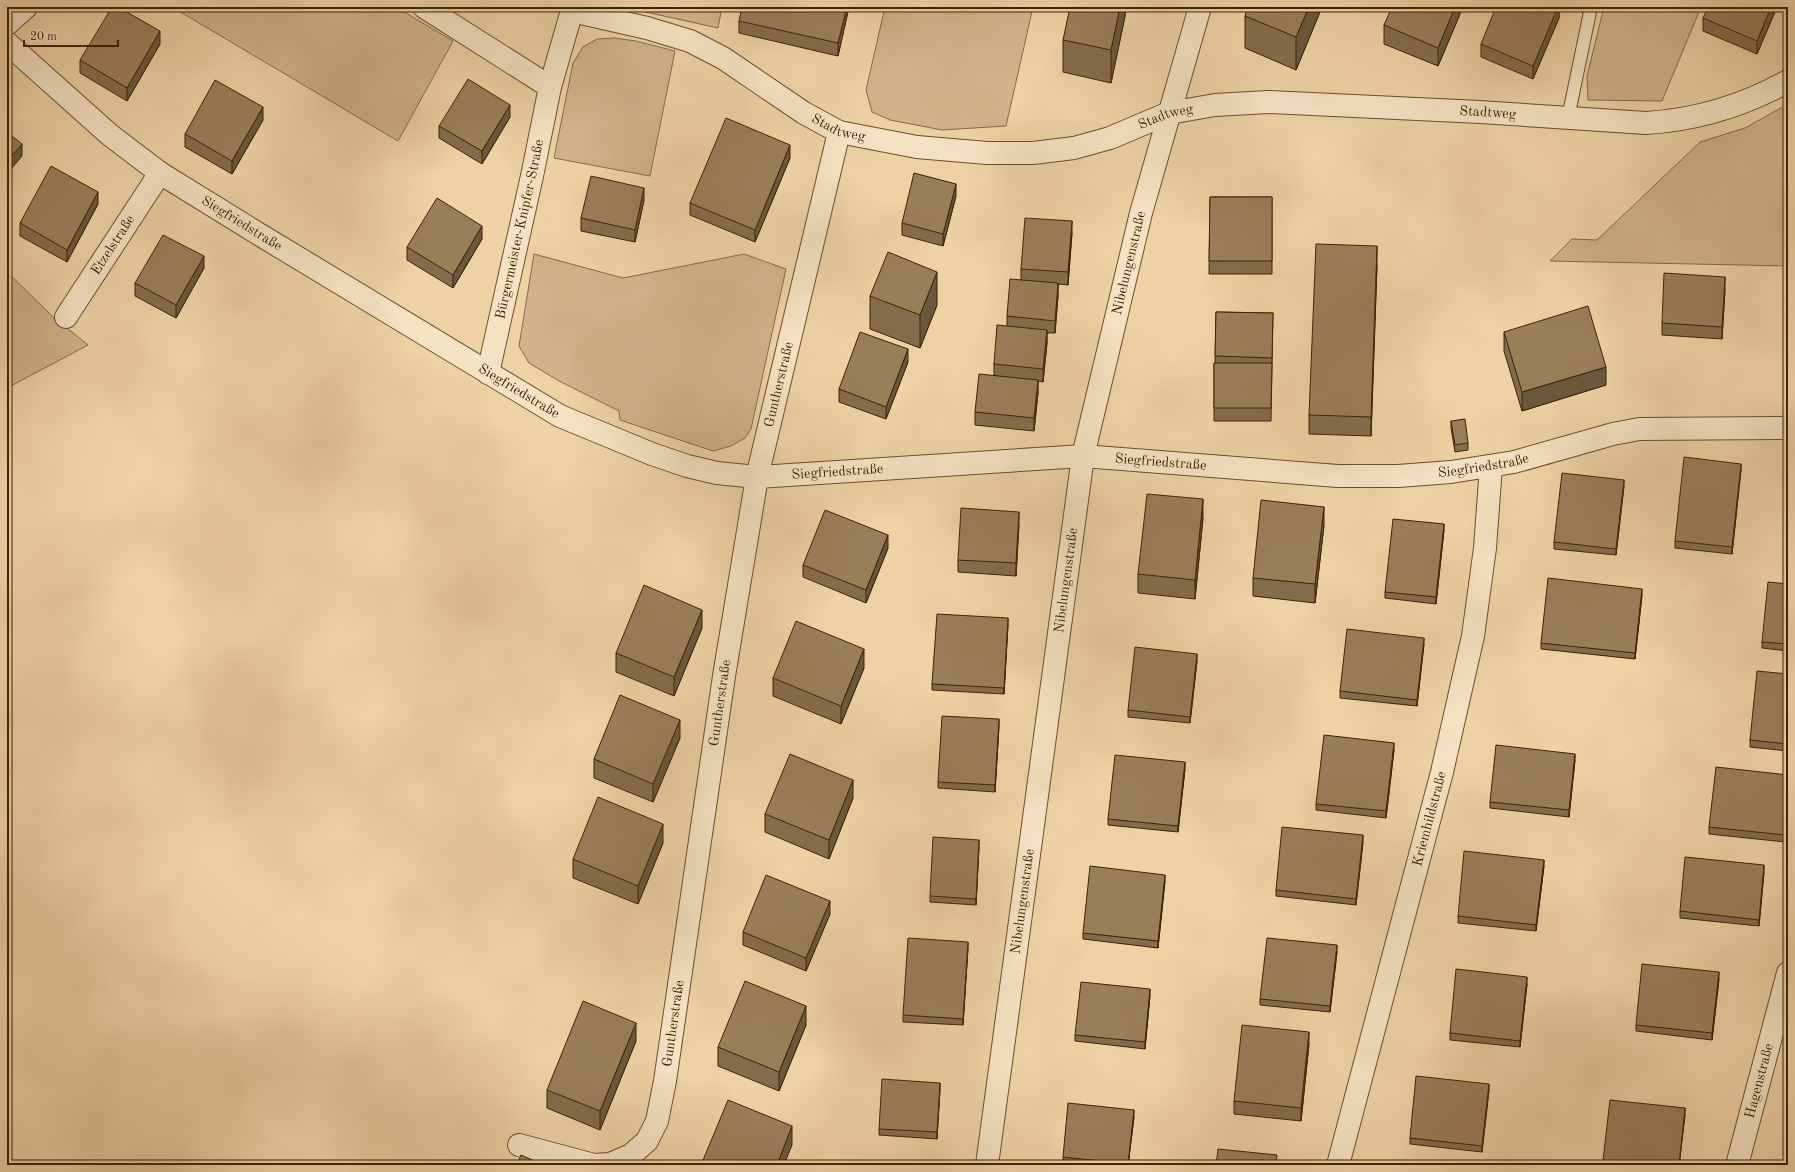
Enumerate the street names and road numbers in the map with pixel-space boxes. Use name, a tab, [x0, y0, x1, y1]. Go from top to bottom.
street label: Stadtweg	[1136, 102, 1195, 132]
street label: Stadtweg	[1459, 104, 1517, 121]
street label: Stadtweg	[809, 111, 867, 144]
street label: Bürgermeister-Knipfer-Straße	[493, 138, 546, 321]
street label: Siegfriedstraße	[199, 193, 285, 253]
street label: Nibelungenstraße	[1110, 210, 1148, 316]
street label: Etzelstraße	[88, 212, 138, 277]
street label: Guntherstraße	[762, 340, 796, 429]
street label: Siegfriedstraße	[476, 361, 562, 421]
street label: Siegfriedstraße	[1437, 451, 1530, 480]
street label: Siegfriedstraße	[1114, 452, 1207, 473]
street label: Siegfriedstraße	[791, 462, 884, 482]
street label: Nibelungenstraße	[1052, 527, 1080, 634]
street label: Guntherstraße	[707, 659, 734, 747]
street label: Kriemhildstraße	[1410, 770, 1449, 868]
street label: Nibelungenstraße	[1009, 848, 1037, 955]
street label: Guntherstraße	[660, 979, 687, 1068]
street label: Hagenstraße	[1743, 1042, 1776, 1120]

